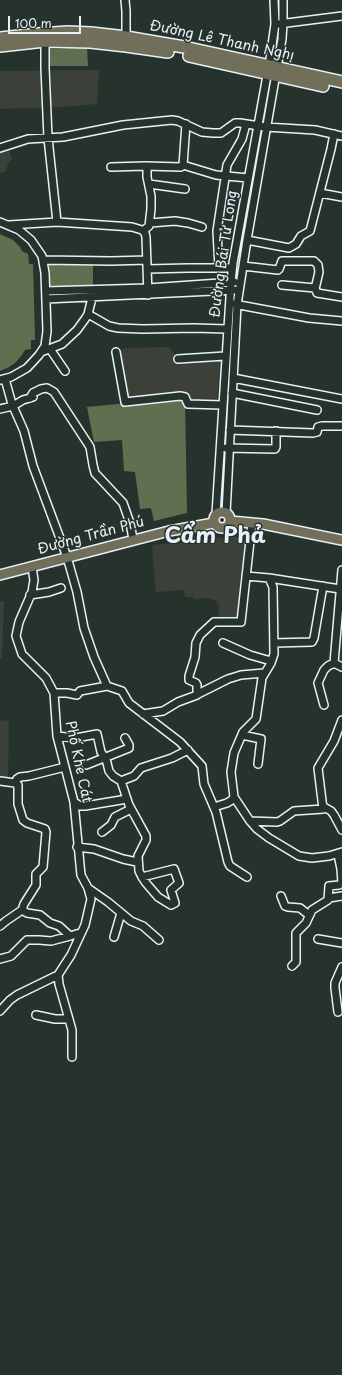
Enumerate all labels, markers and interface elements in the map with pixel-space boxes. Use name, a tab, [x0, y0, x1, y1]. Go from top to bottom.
scale bar	[10, 8, 83, 34]
text: 100 m	[15, 14, 52, 32]
street label: Đường Lê Thanh Nghị	[148, 17, 296, 65]
street label: Đường Bái Tử Long	[207, 189, 241, 319]
street label: Đường Trần Phú	[36, 514, 146, 558]
district label: Cẩm Phả	[164, 524, 266, 550]
street label: Phố Khe Cát	[61, 719, 95, 805]

